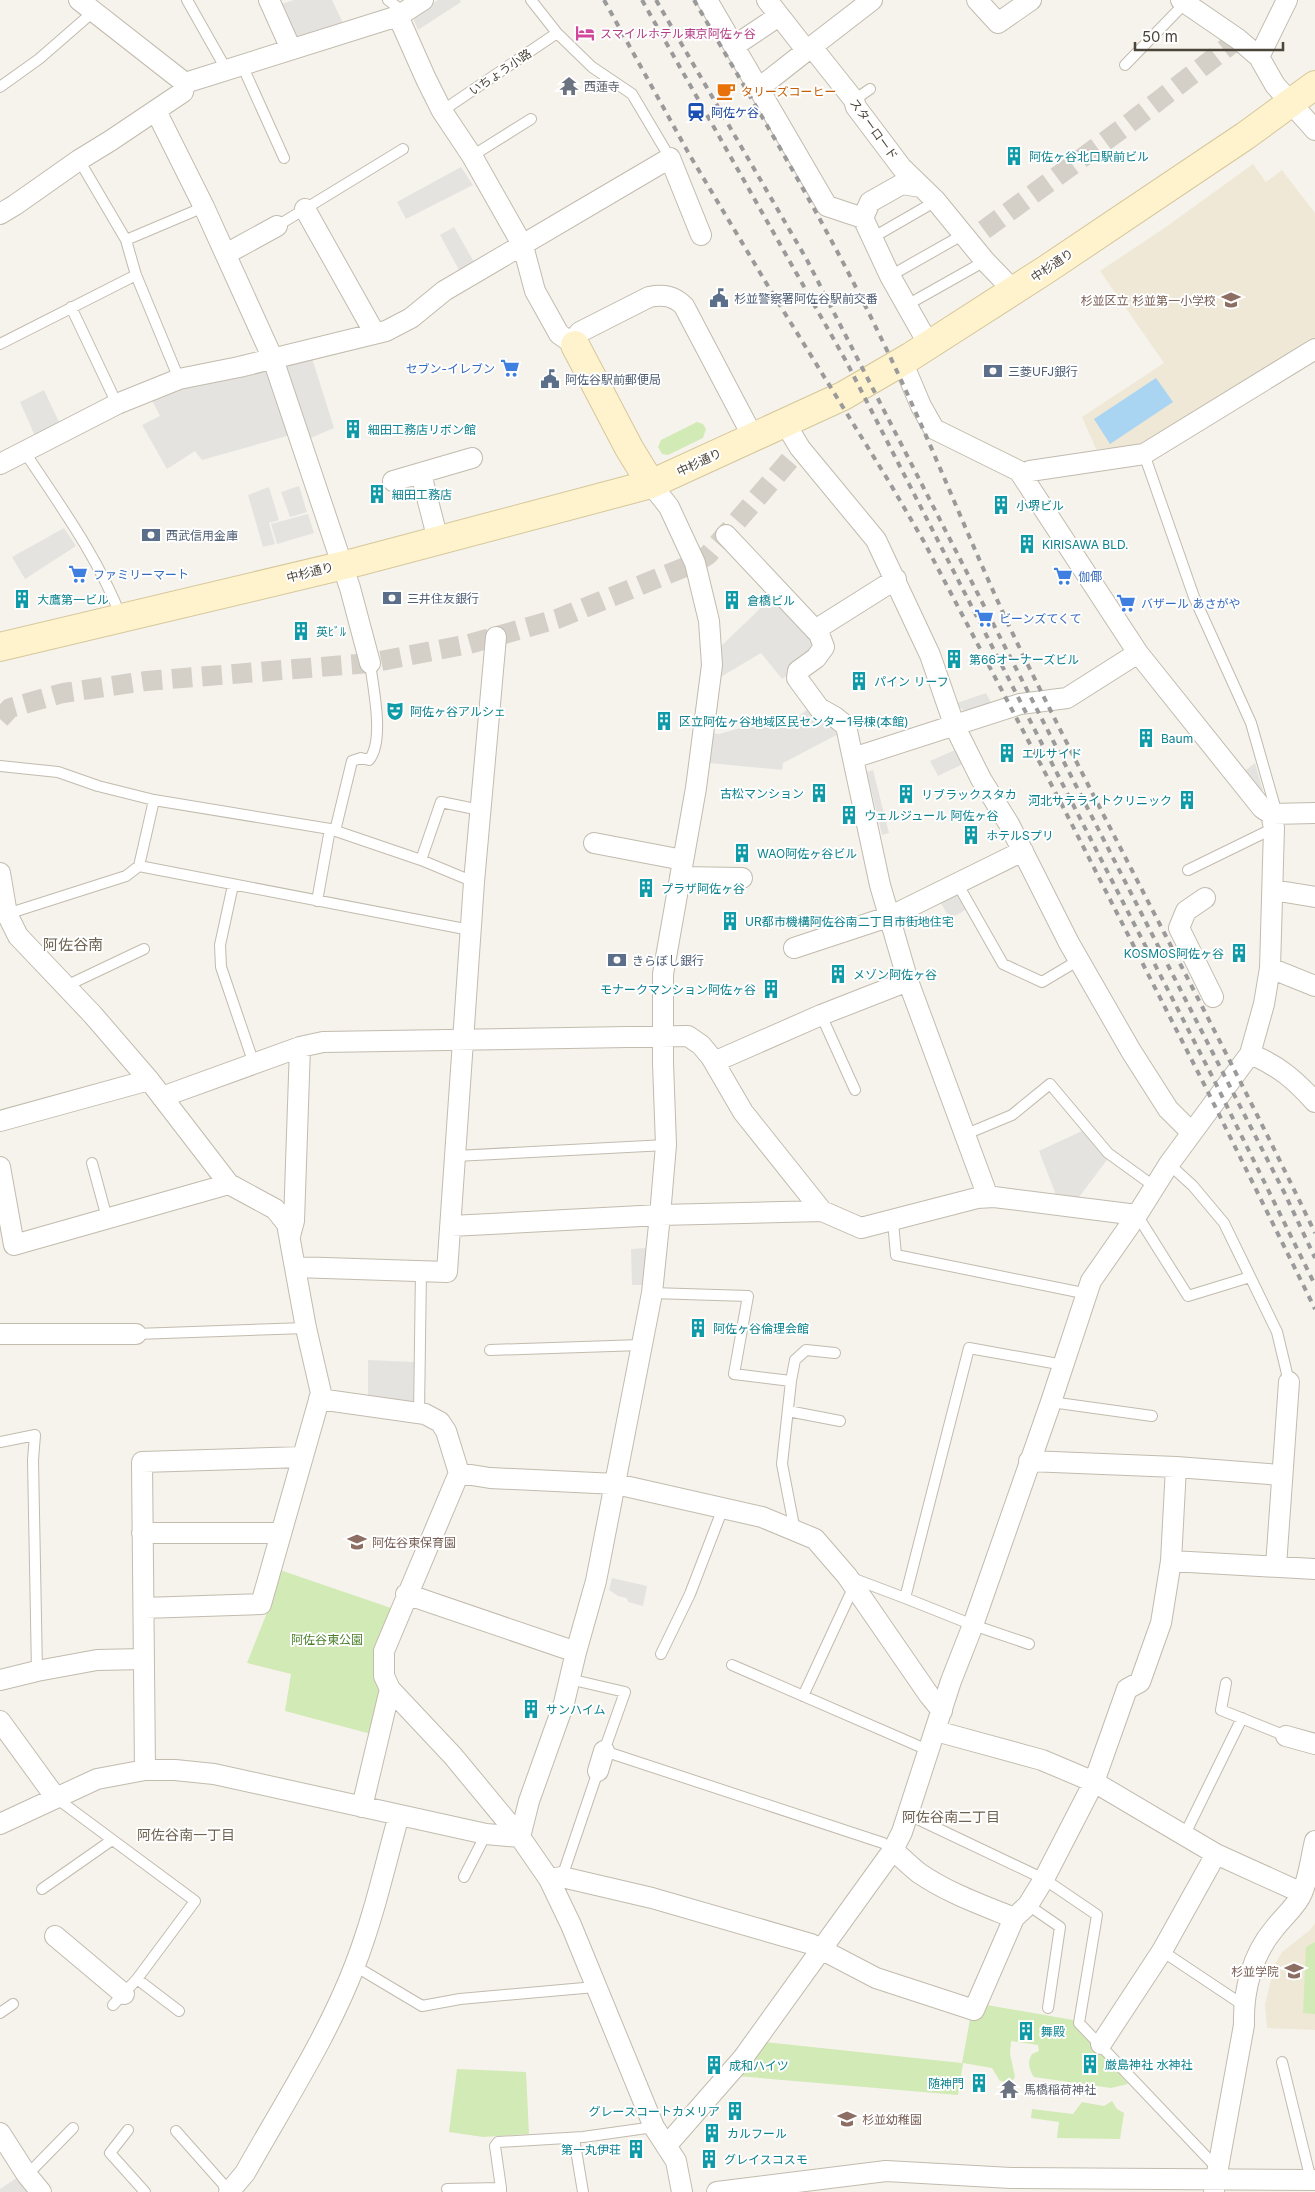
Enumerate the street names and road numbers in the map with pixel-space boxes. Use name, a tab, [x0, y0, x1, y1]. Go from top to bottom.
street label: いちょう小路	[466, 46, 534, 98]
street label: スターロード	[847, 95, 901, 163]
street label: 中杉通り	[1028, 245, 1076, 285]
street label: 中杉通り	[674, 445, 724, 479]
street label: 中杉通り	[285, 559, 335, 585]

